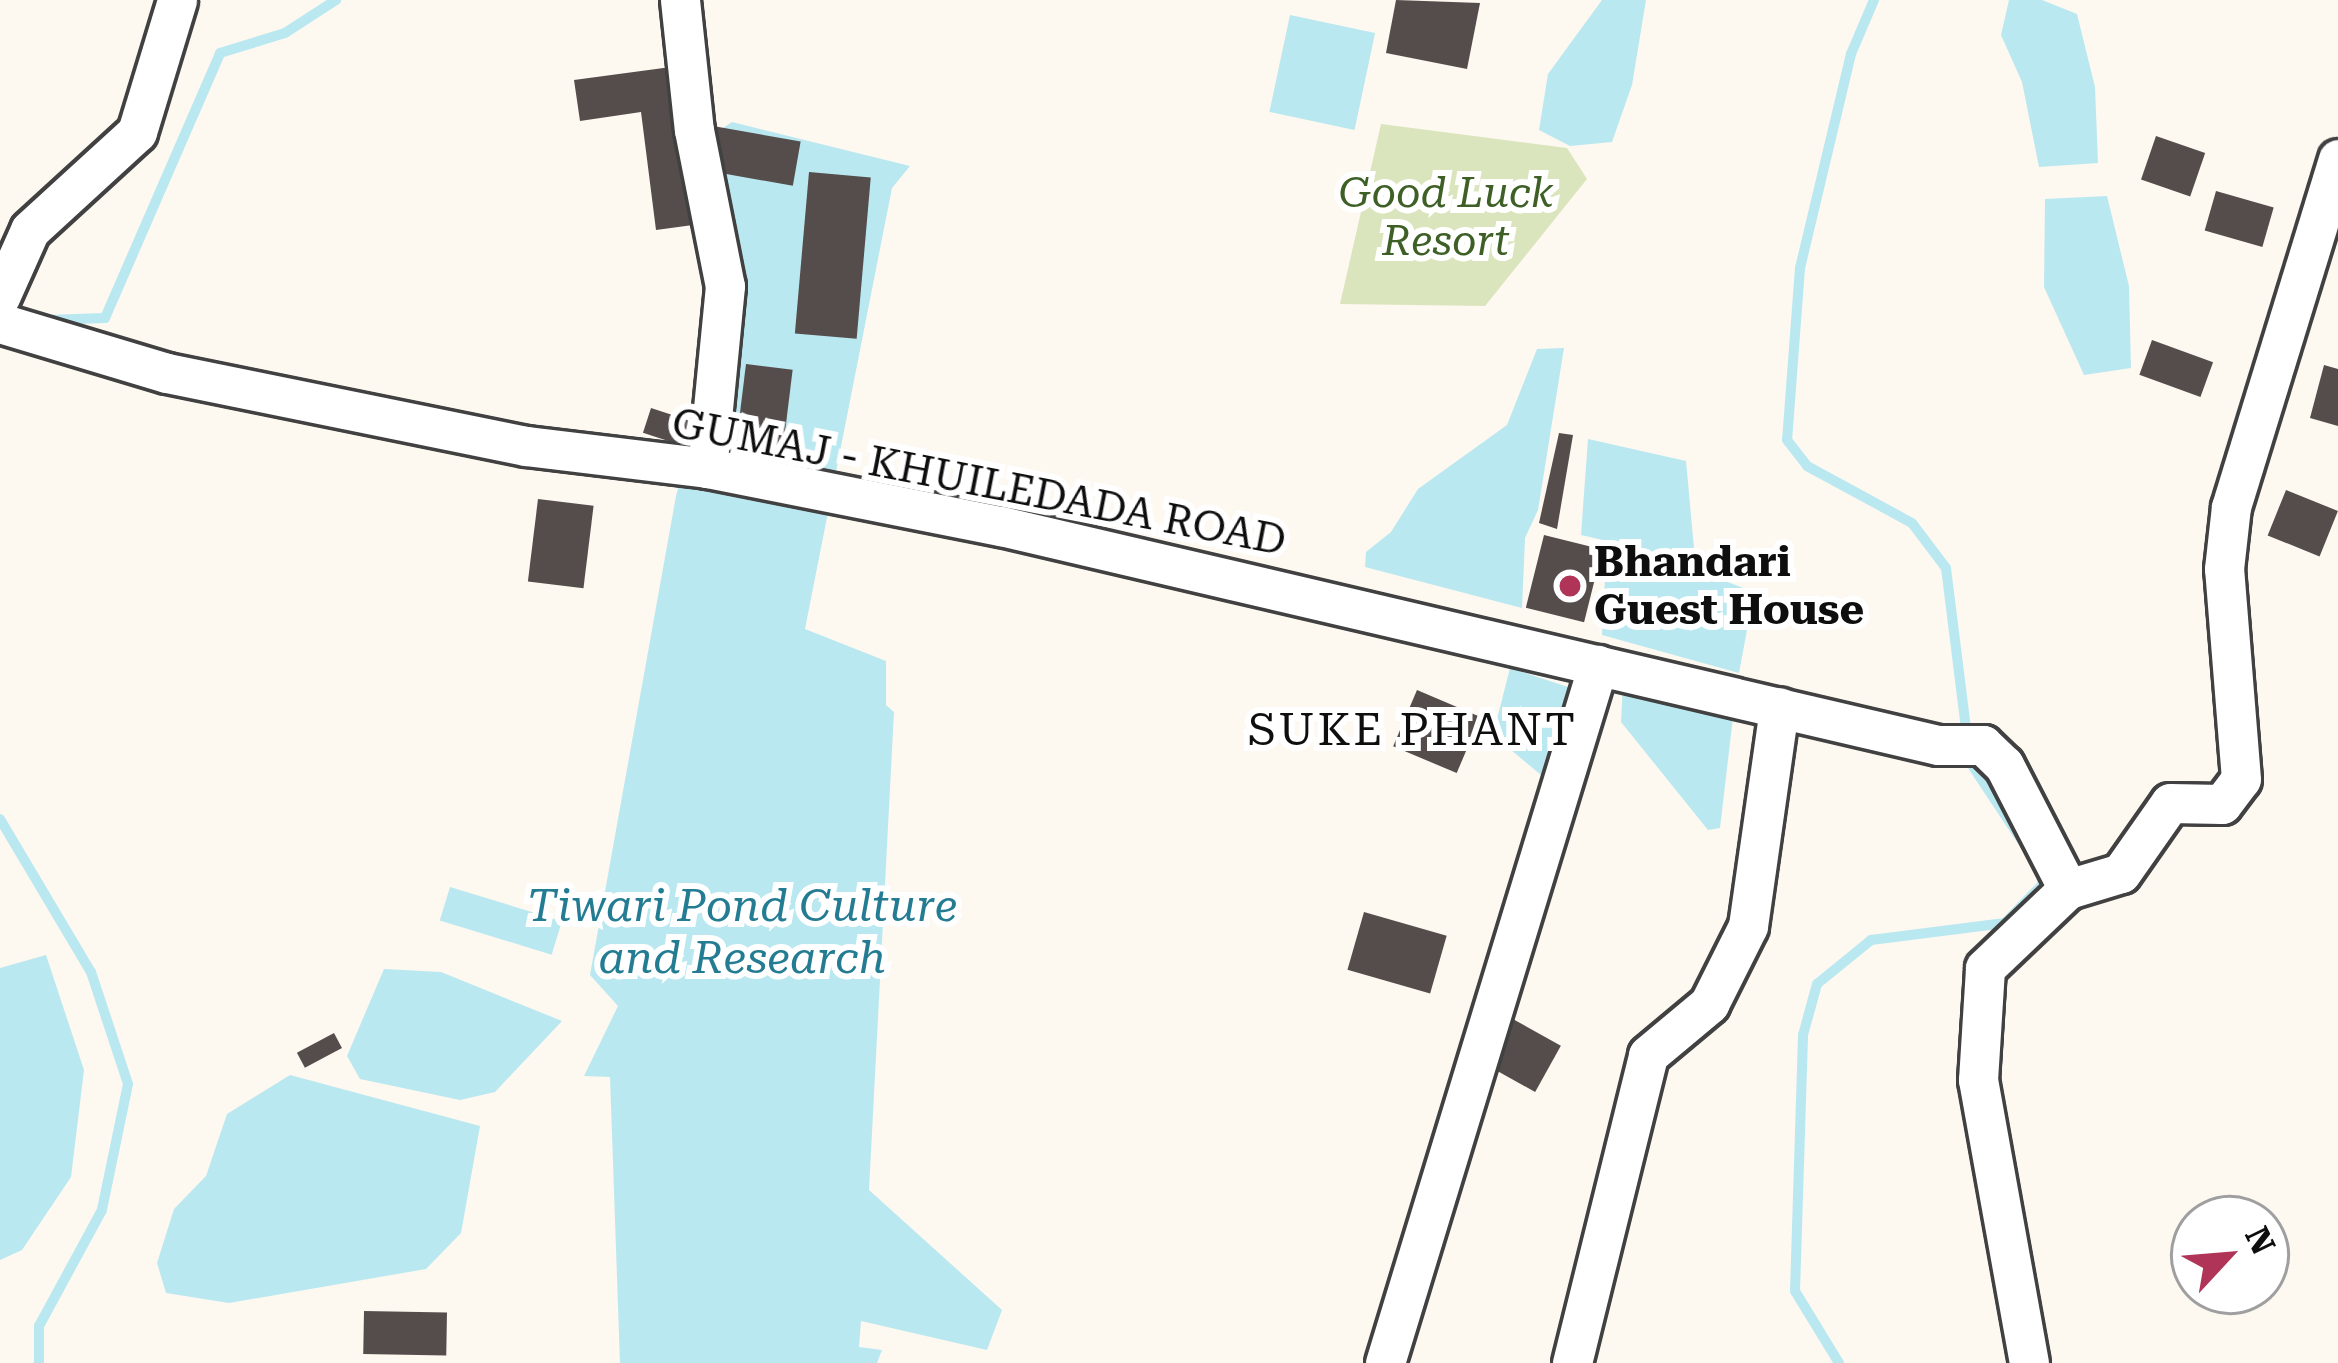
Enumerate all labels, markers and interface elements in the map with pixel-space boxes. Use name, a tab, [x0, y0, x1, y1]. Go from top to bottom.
park label: Good Luck Resort	[1339, 168, 1553, 266]
street label: GUMAJ - KHUILEDADA ROAD	[668, 398, 1290, 566]
place label: Bhandari Guest House	[1594, 537, 1864, 636]
marker: Bhandari Guest House	[1557, 573, 1583, 599]
district label: SUKE PHANT	[1248, 703, 1578, 757]
water label: Tiwari Pond Culture and Research	[527, 879, 957, 985]
north arrow	[2170, 1195, 2290, 1315]
text: N	[2237, 1220, 2283, 1260]

